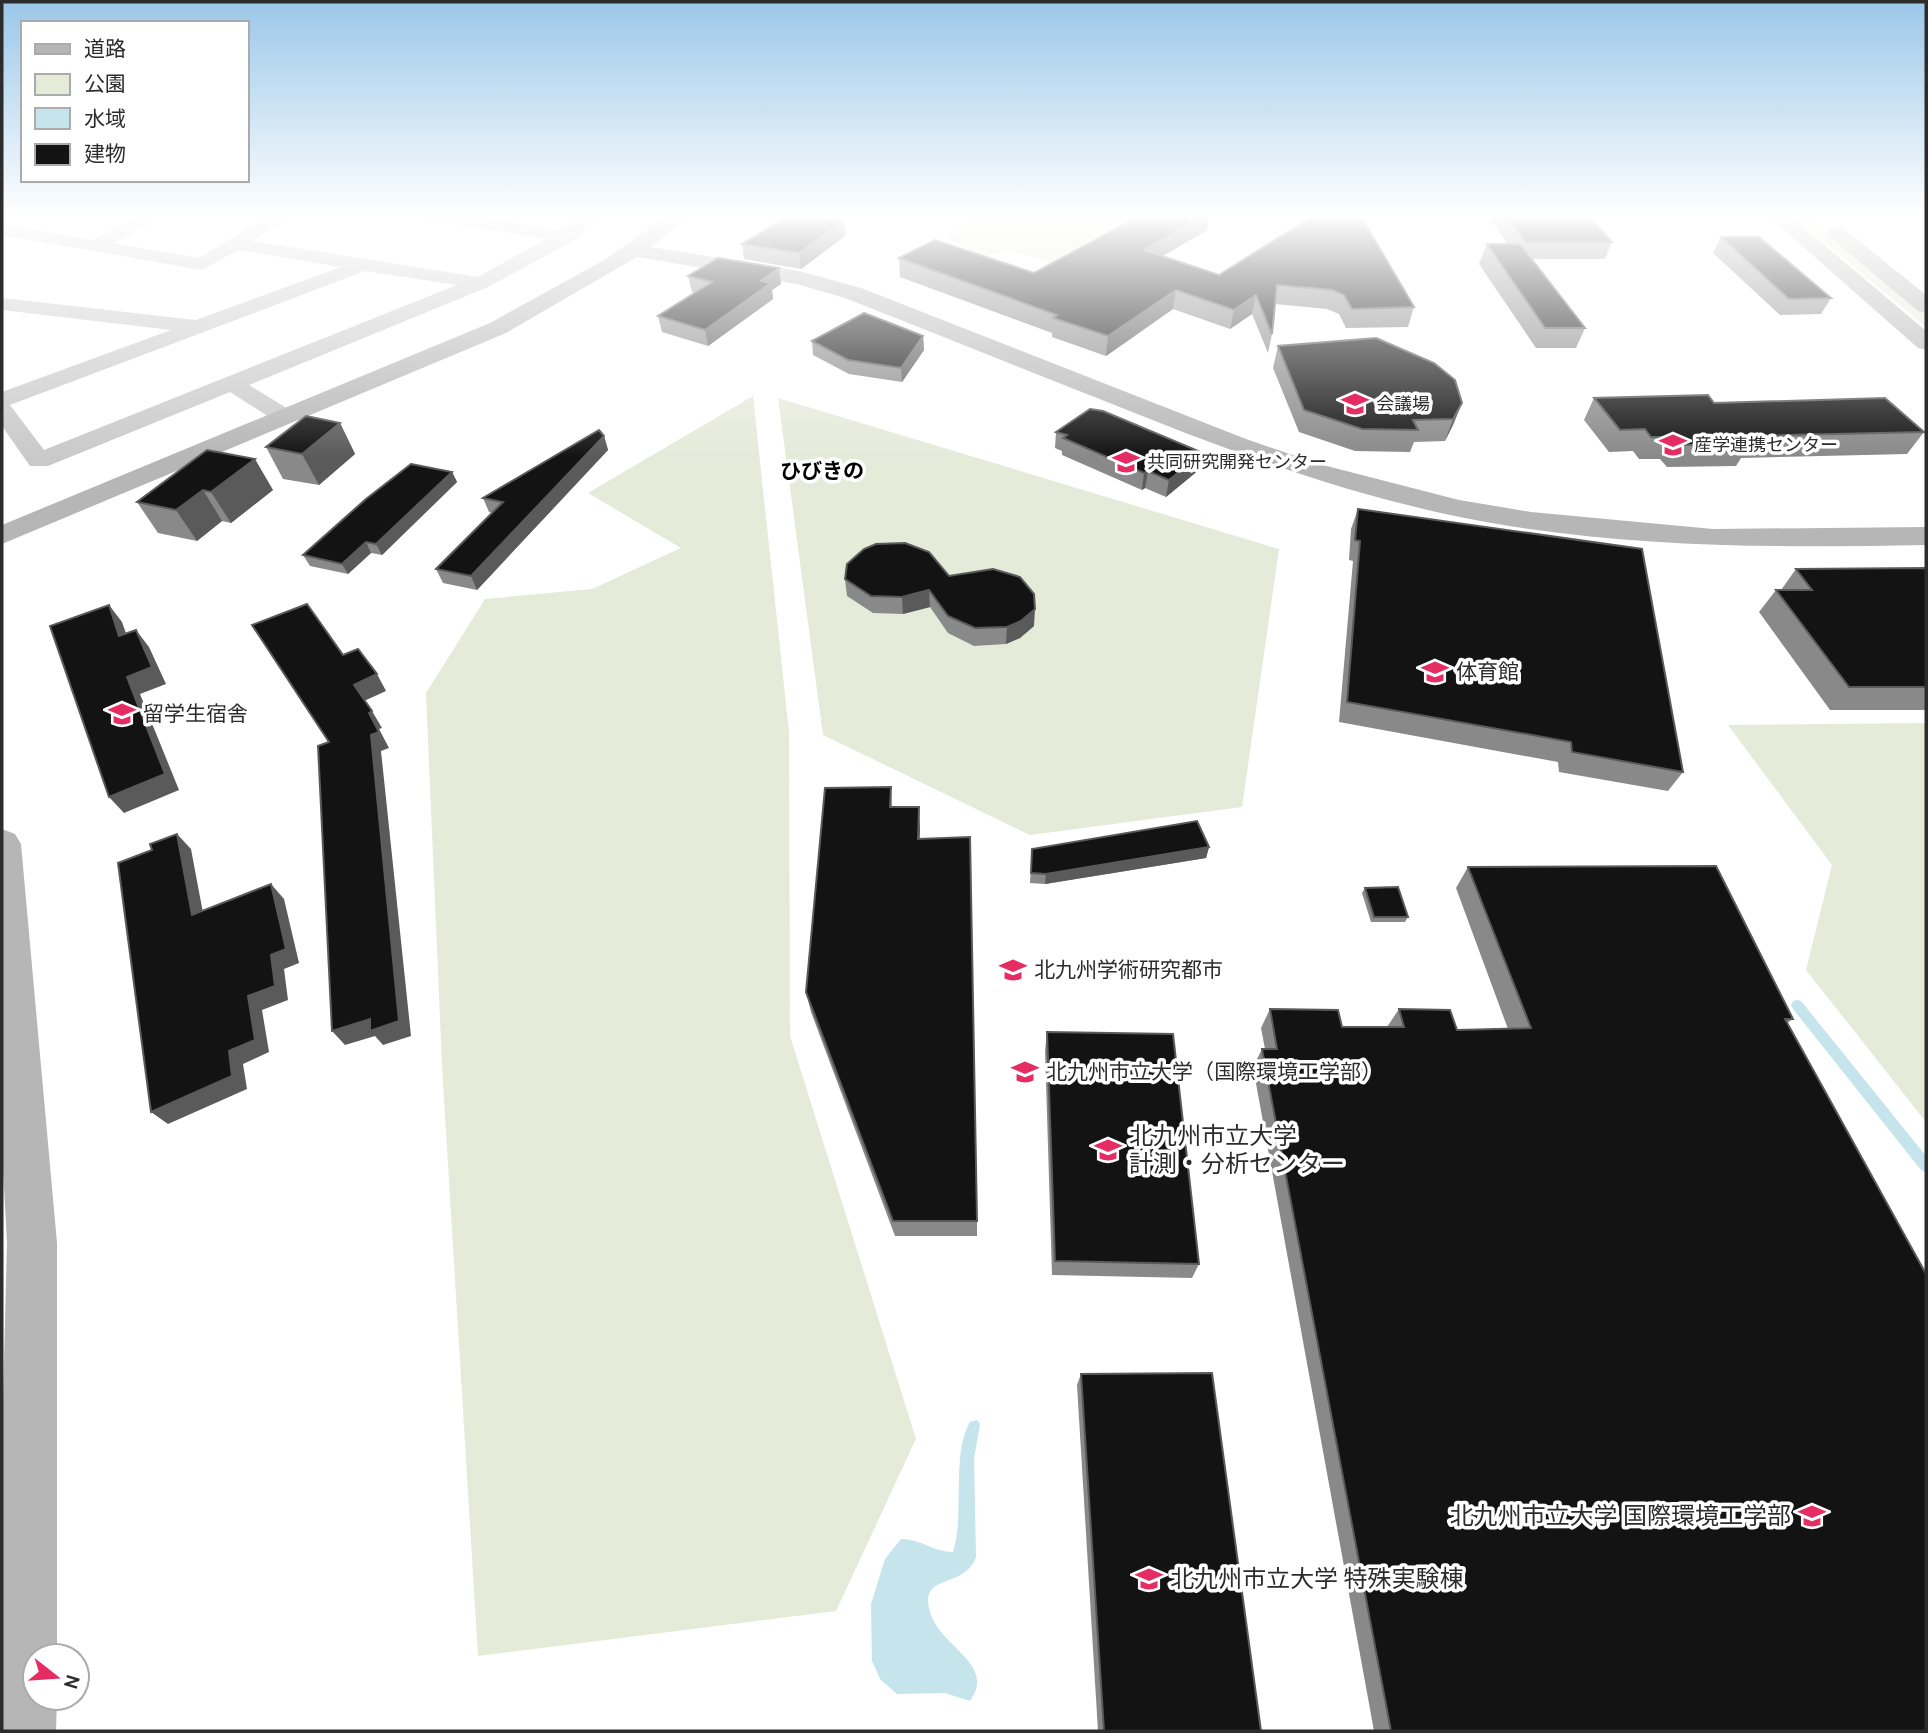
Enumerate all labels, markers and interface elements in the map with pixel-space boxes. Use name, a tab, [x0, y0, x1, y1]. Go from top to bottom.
legend	[21, 21, 248, 182]
text: 道路	[84, 36, 126, 61]
text: 公園	[84, 71, 126, 96]
text: 水域	[84, 106, 126, 131]
text: 建物	[84, 141, 126, 166]
school or university icon: 会議場	[1340, 389, 1370, 419]
place label: 会議場	[1376, 393, 1430, 415]
school or university icon: 産学連携センター	[1658, 430, 1688, 460]
place label: 産学連携センター	[1694, 434, 1838, 456]
school or university icon: 共同研究開発センター	[1111, 447, 1141, 477]
place label: 共同研究開発センター	[1147, 451, 1327, 473]
district label: ひびきの	[780, 458, 864, 483]
school or university icon: 体育館	[1420, 657, 1450, 687]
place label: 体育館	[1456, 659, 1519, 684]
school or university icon: 留学生宿舎	[107, 699, 137, 729]
place label: 留学生宿舎	[143, 701, 248, 726]
school or university icon: 北九州学術研究都市	[998, 955, 1028, 985]
place label: 北九州学術研究都市	[1034, 957, 1223, 982]
school or university icon: 北九州市立大学（国際環境工学部）	[1010, 1057, 1040, 1087]
place label: 北九州市立大学（国際環境工学部）	[1046, 1059, 1382, 1084]
place label: 北九州市立大学 計測・分析センター	[1129, 1121, 1345, 1178]
school or university icon: 北九州市立大学 計測・分析センター	[1093, 1135, 1123, 1165]
place label: 北九州市立大学 国際環境工学部	[1450, 1501, 1791, 1530]
school or university icon: 北九州市立大学 国際環境工学部	[1797, 1501, 1827, 1531]
school or university icon: 北九州市立大学 特殊実験棟	[1134, 1564, 1164, 1594]
place label: 北九州市立大学 特殊実験棟	[1170, 1564, 1463, 1593]
north arrow	[21, 1642, 91, 1712]
text: N	[59, 1672, 85, 1692]

